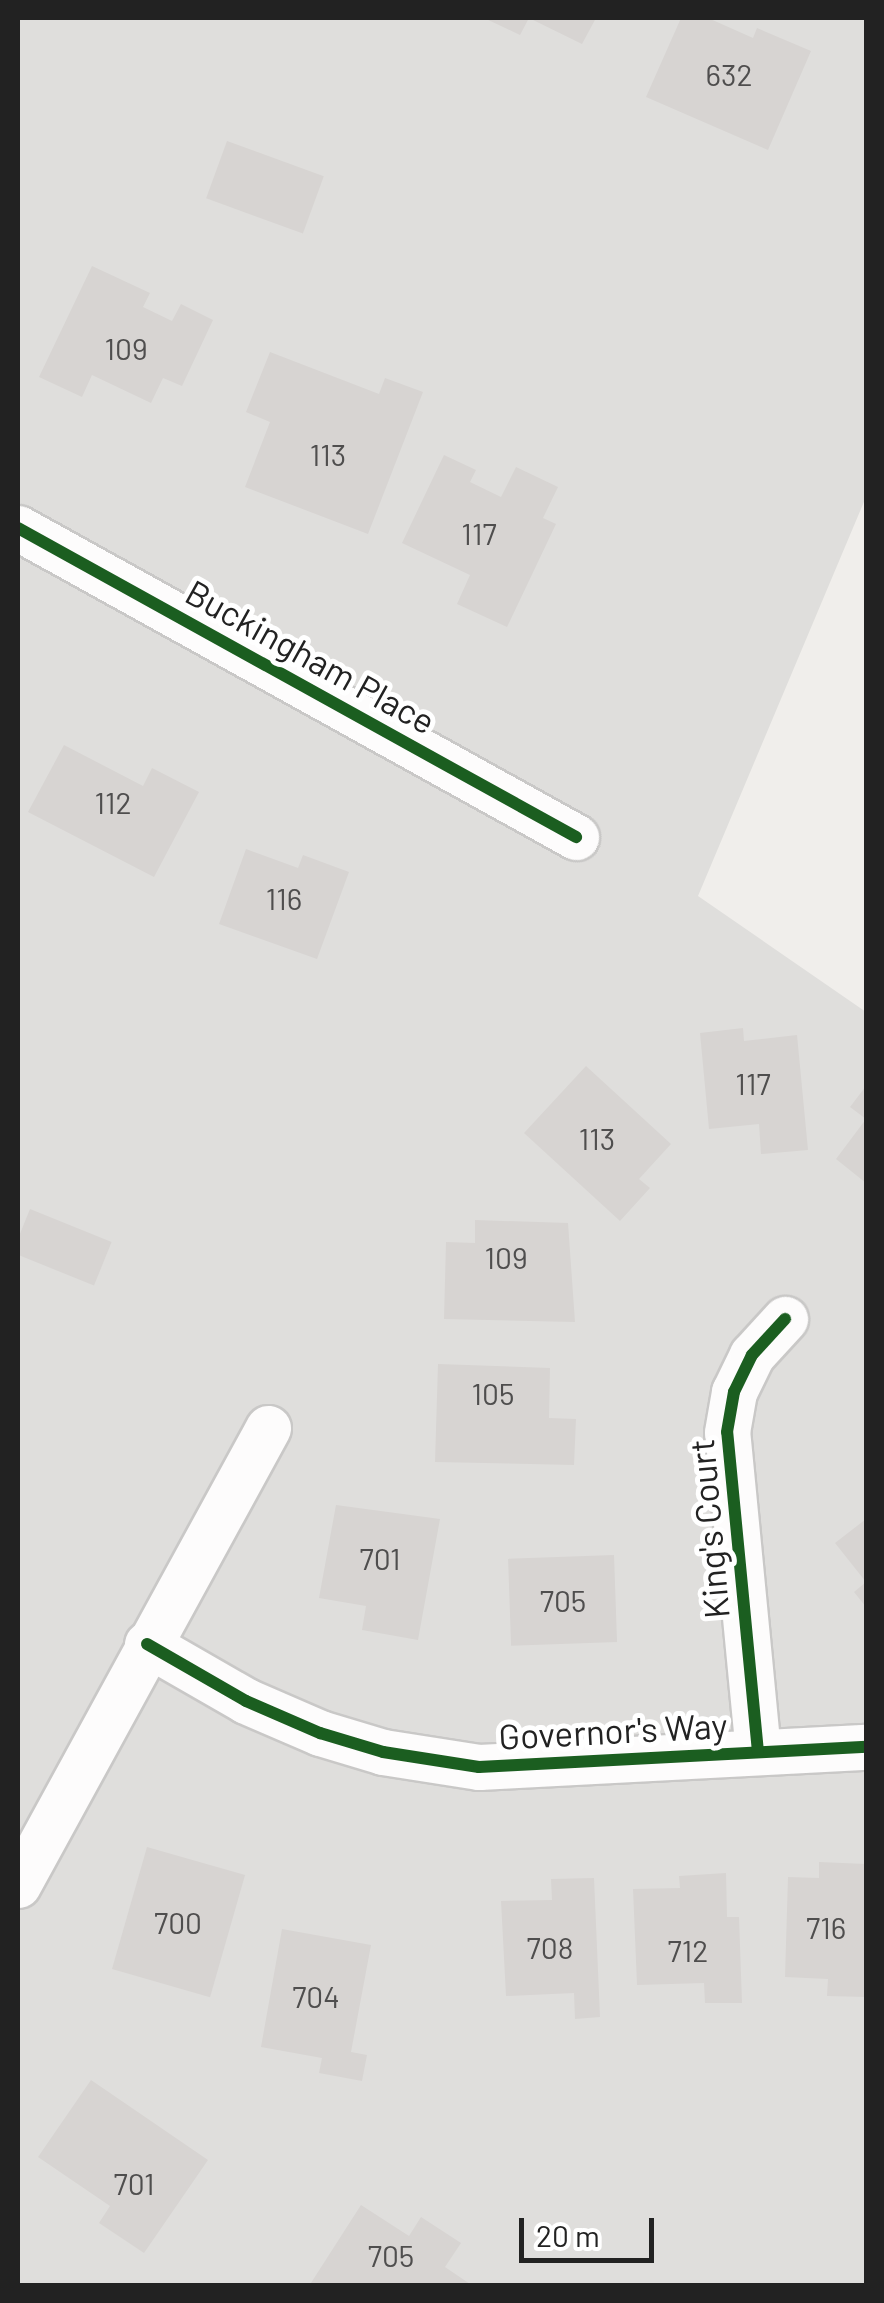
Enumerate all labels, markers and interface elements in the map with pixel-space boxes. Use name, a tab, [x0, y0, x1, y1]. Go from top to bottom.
house number: 632	[706, 56, 752, 92]
house number: 109	[104, 330, 148, 366]
house number: 113	[310, 436, 346, 472]
house number: 117	[461, 515, 497, 551]
street label: Buckingham Place	[179, 570, 443, 742]
house number: 112	[94, 784, 132, 820]
house number: 116	[266, 880, 302, 916]
house number: 117	[735, 1065, 771, 1101]
house number: 113	[579, 1120, 615, 1156]
house number: 109	[484, 1239, 528, 1275]
house number: 105	[472, 1375, 514, 1411]
street label: King's Court	[679, 1438, 737, 1620]
house number: 701	[360, 1540, 400, 1576]
house number: 705	[540, 1582, 586, 1618]
street label: Governor's Way	[498, 1703, 728, 1757]
house number: 700	[154, 1904, 202, 1940]
house number: 716	[806, 1909, 846, 1945]
house number: 708	[527, 1929, 573, 1965]
house number: 712	[668, 1932, 708, 1968]
house number: 704	[292, 1978, 340, 2014]
house number: 701	[114, 2165, 154, 2201]
scale bar	[524, 2198, 659, 2260]
text: 20 m	[536, 2217, 600, 2253]
house number: 705	[368, 2237, 414, 2273]

